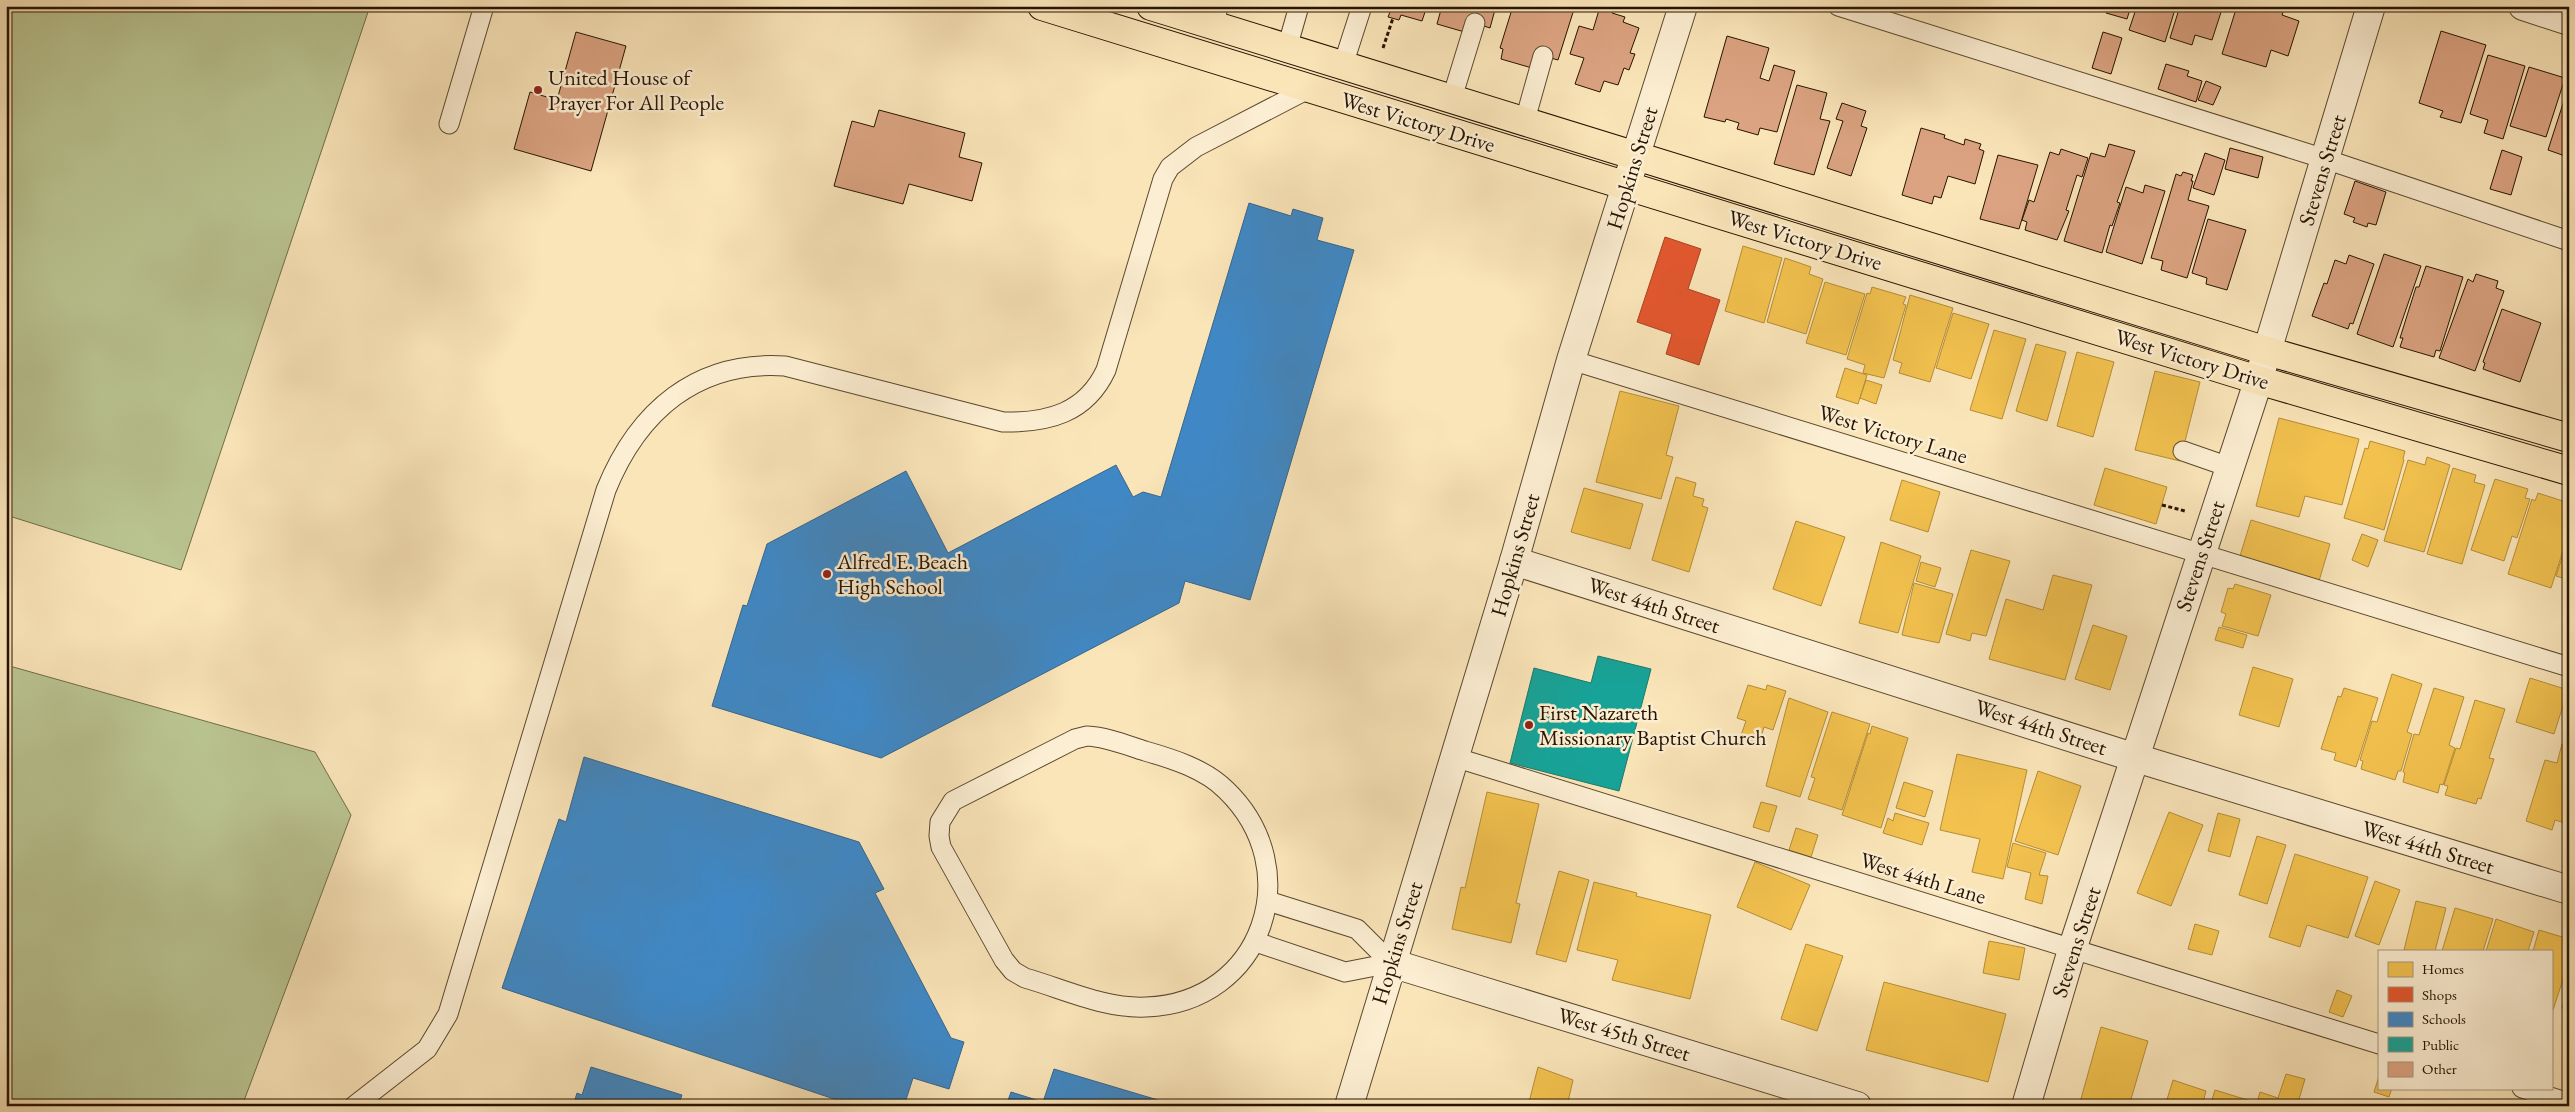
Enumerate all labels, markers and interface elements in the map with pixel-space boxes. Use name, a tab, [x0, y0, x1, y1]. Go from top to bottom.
place label: United House of Prayer For All People	[548, 63, 725, 117]
marker: United House of Prayer For All People	[532, 84, 544, 96]
street label: West Victory Drive	[1337, 85, 1499, 159]
street label: Hopkins Street	[1600, 103, 1664, 233]
street label: Stevens Street	[2291, 111, 2353, 229]
street label: West Victory Drive	[1724, 203, 1886, 277]
street label: West Victory Drive	[2111, 322, 2273, 396]
street label: West Victory Lane	[1815, 398, 1972, 471]
street label: Hopkins Street	[1484, 490, 1546, 620]
street label: Stevens Street	[2168, 497, 2232, 615]
place label: Alfred E. Beach High School	[836, 547, 968, 601]
marker: Alfred E. Beach High School	[821, 568, 833, 580]
street label: West 44th Street	[1584, 570, 1724, 640]
street label: West 44th Street	[1971, 692, 2111, 762]
place label: First Nazareth Missionary Baptist Church	[1539, 698, 1766, 752]
marker: First Nazareth Missionary Baptist Church	[1523, 719, 1535, 731]
street label: West 44th Street	[2358, 813, 2498, 881]
street label: West 44th Lane	[1856, 845, 1990, 911]
street label: Hopkins Street	[1365, 878, 1429, 1008]
street label: Stevens Street	[2044, 883, 2108, 1001]
legend	[2378, 950, 2552, 1090]
text: Homes	[2422, 959, 2464, 978]
text: Shops	[2422, 985, 2457, 1004]
street label: West 45th Street	[1554, 1000, 1694, 1068]
text: Schools	[2422, 1009, 2466, 1028]
text: Public	[2422, 1035, 2459, 1054]
text: Other	[2422, 1059, 2457, 1078]

